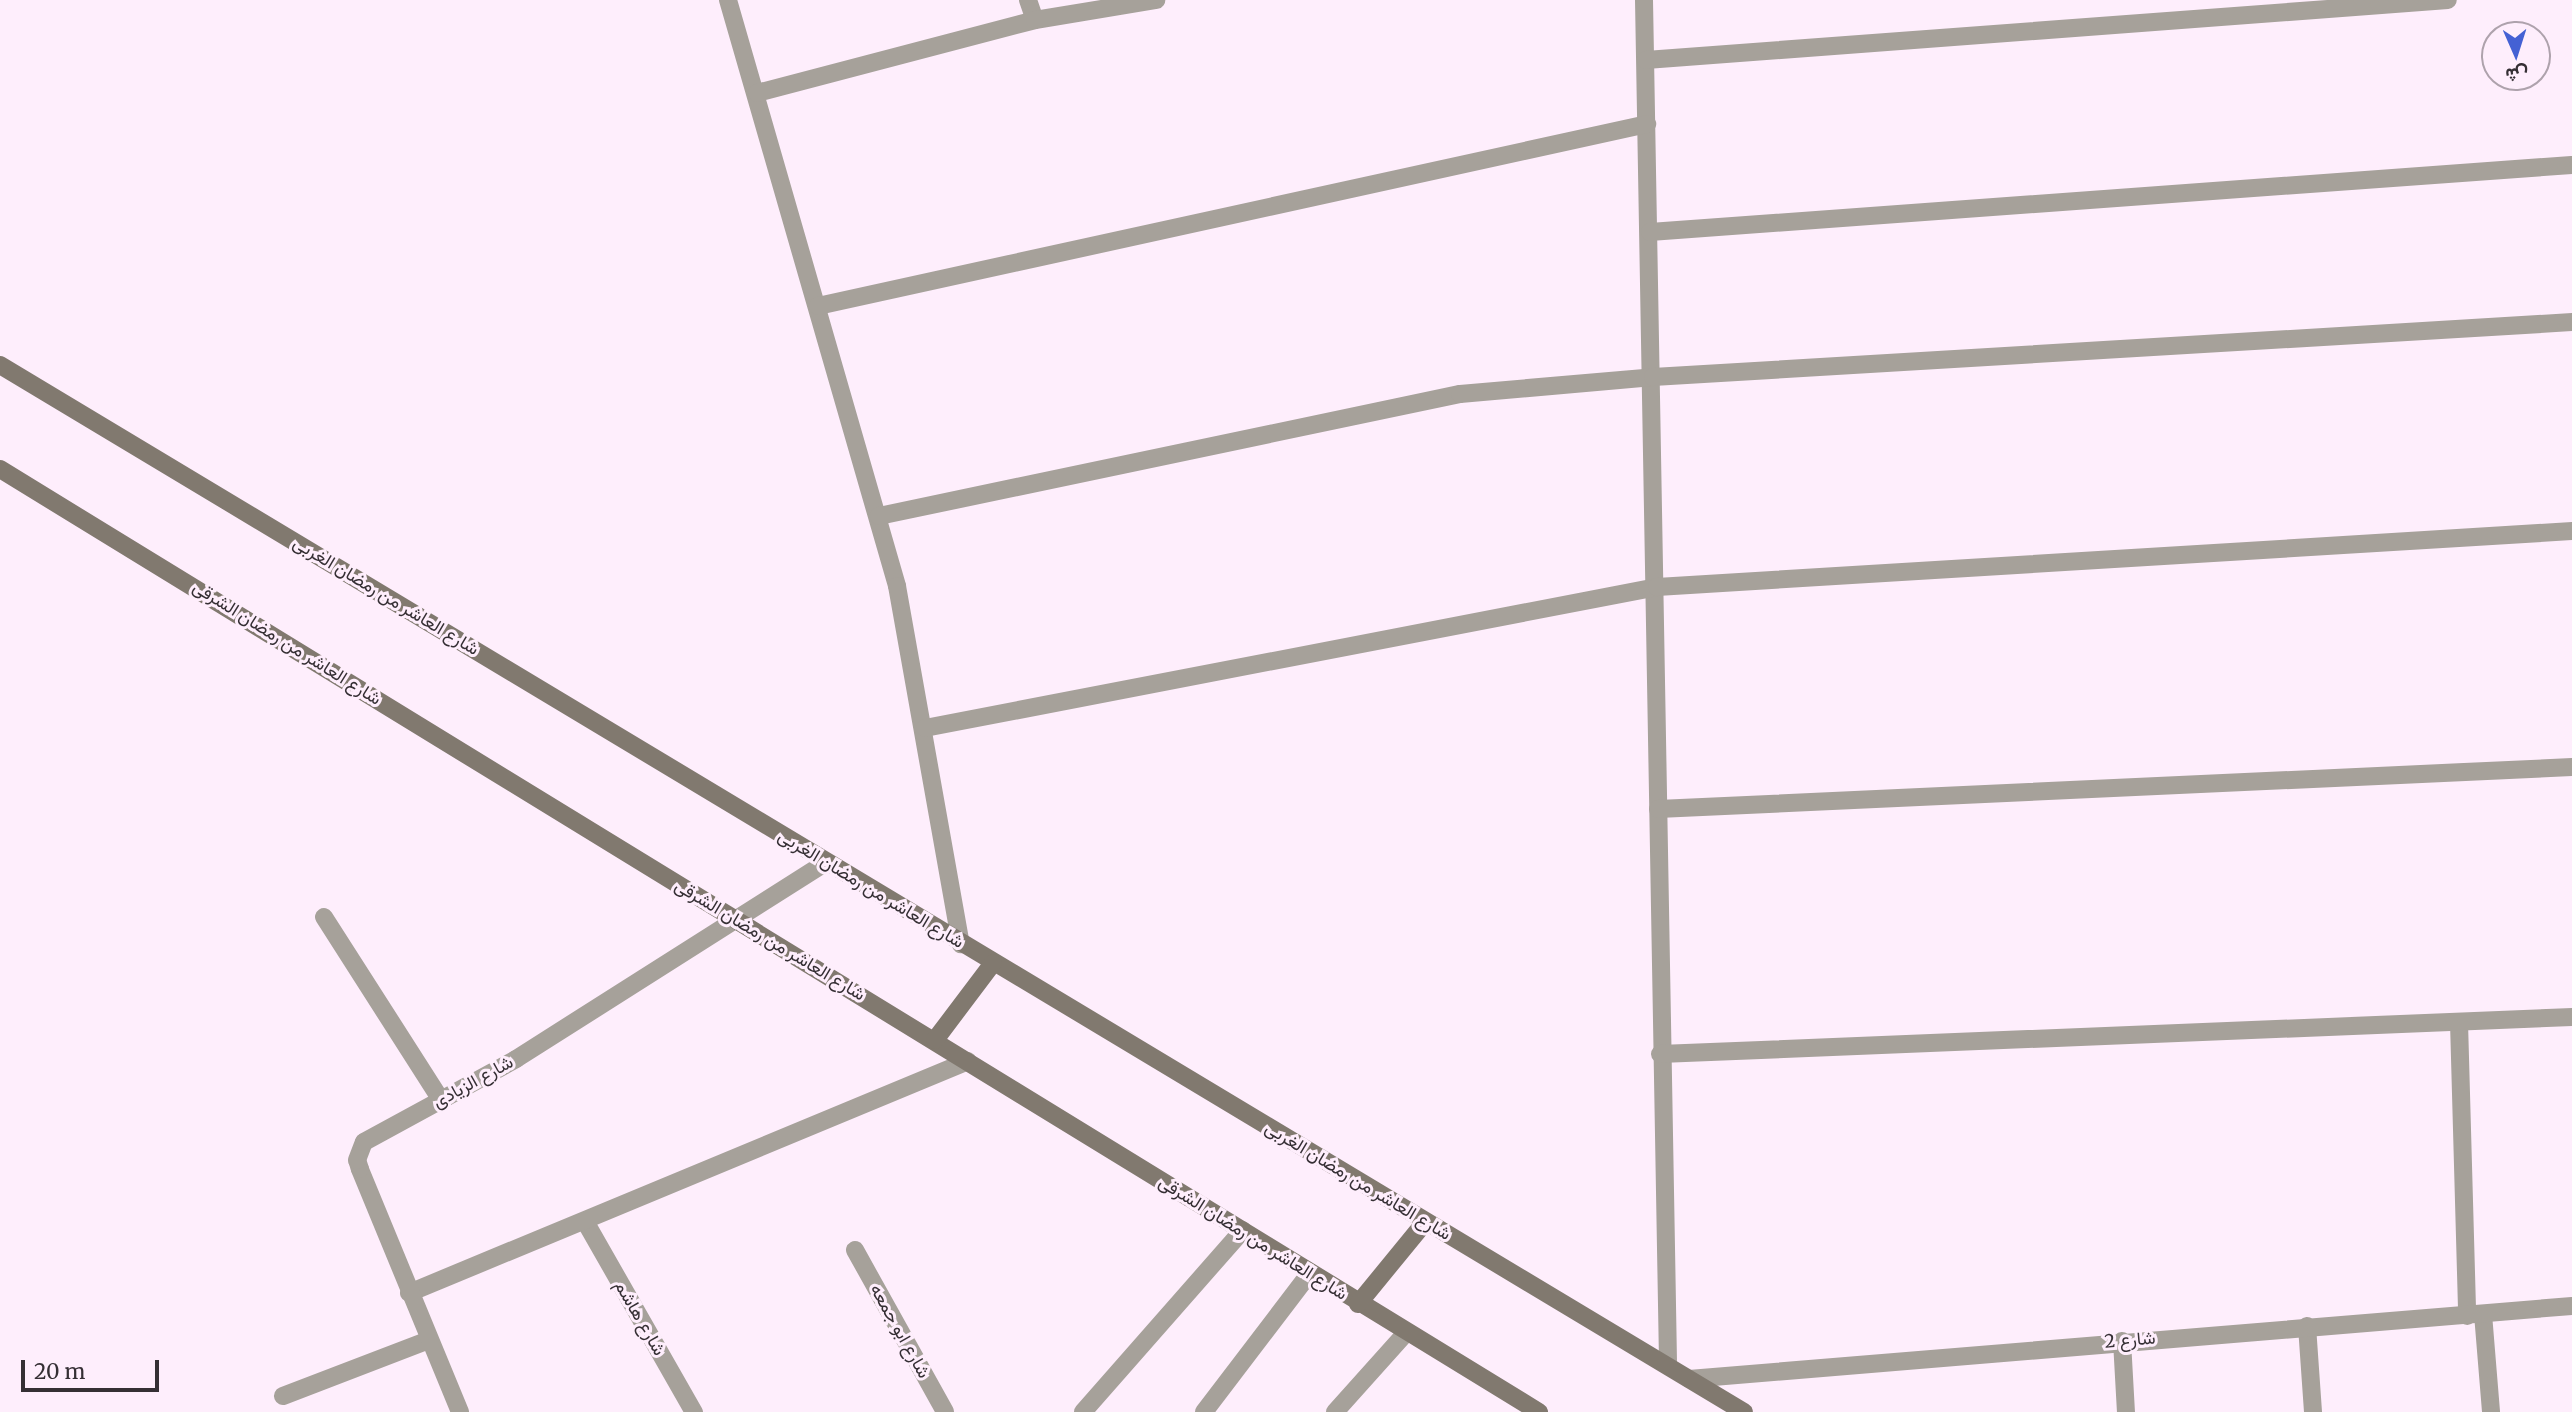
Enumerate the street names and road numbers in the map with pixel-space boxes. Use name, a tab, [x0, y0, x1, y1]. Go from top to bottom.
street label: شارع العاشر من رمضان الغربى	[289, 532, 483, 660]
street label: شارع العاشر من رمضان الشرقى	[189, 576, 385, 710]
street label: شارع العاشر من رمضان الغربى	[774, 825, 968, 953]
street label: شارع العاشر من رمضان الشرقى	[671, 875, 869, 1005]
street label: شارع الزيادى	[429, 1051, 517, 1113]
street label: شارع العاشر من رمضان الغربى	[1261, 1117, 1455, 1245]
street label: شارع العاشر من رمضان الشرقى	[1155, 1171, 1351, 1305]
street label: شارع هاشم	[610, 1277, 670, 1359]
street label: شارع ابو جمعه	[865, 1280, 935, 1382]
street label: شارع 2	[2104, 1327, 2156, 1353]

